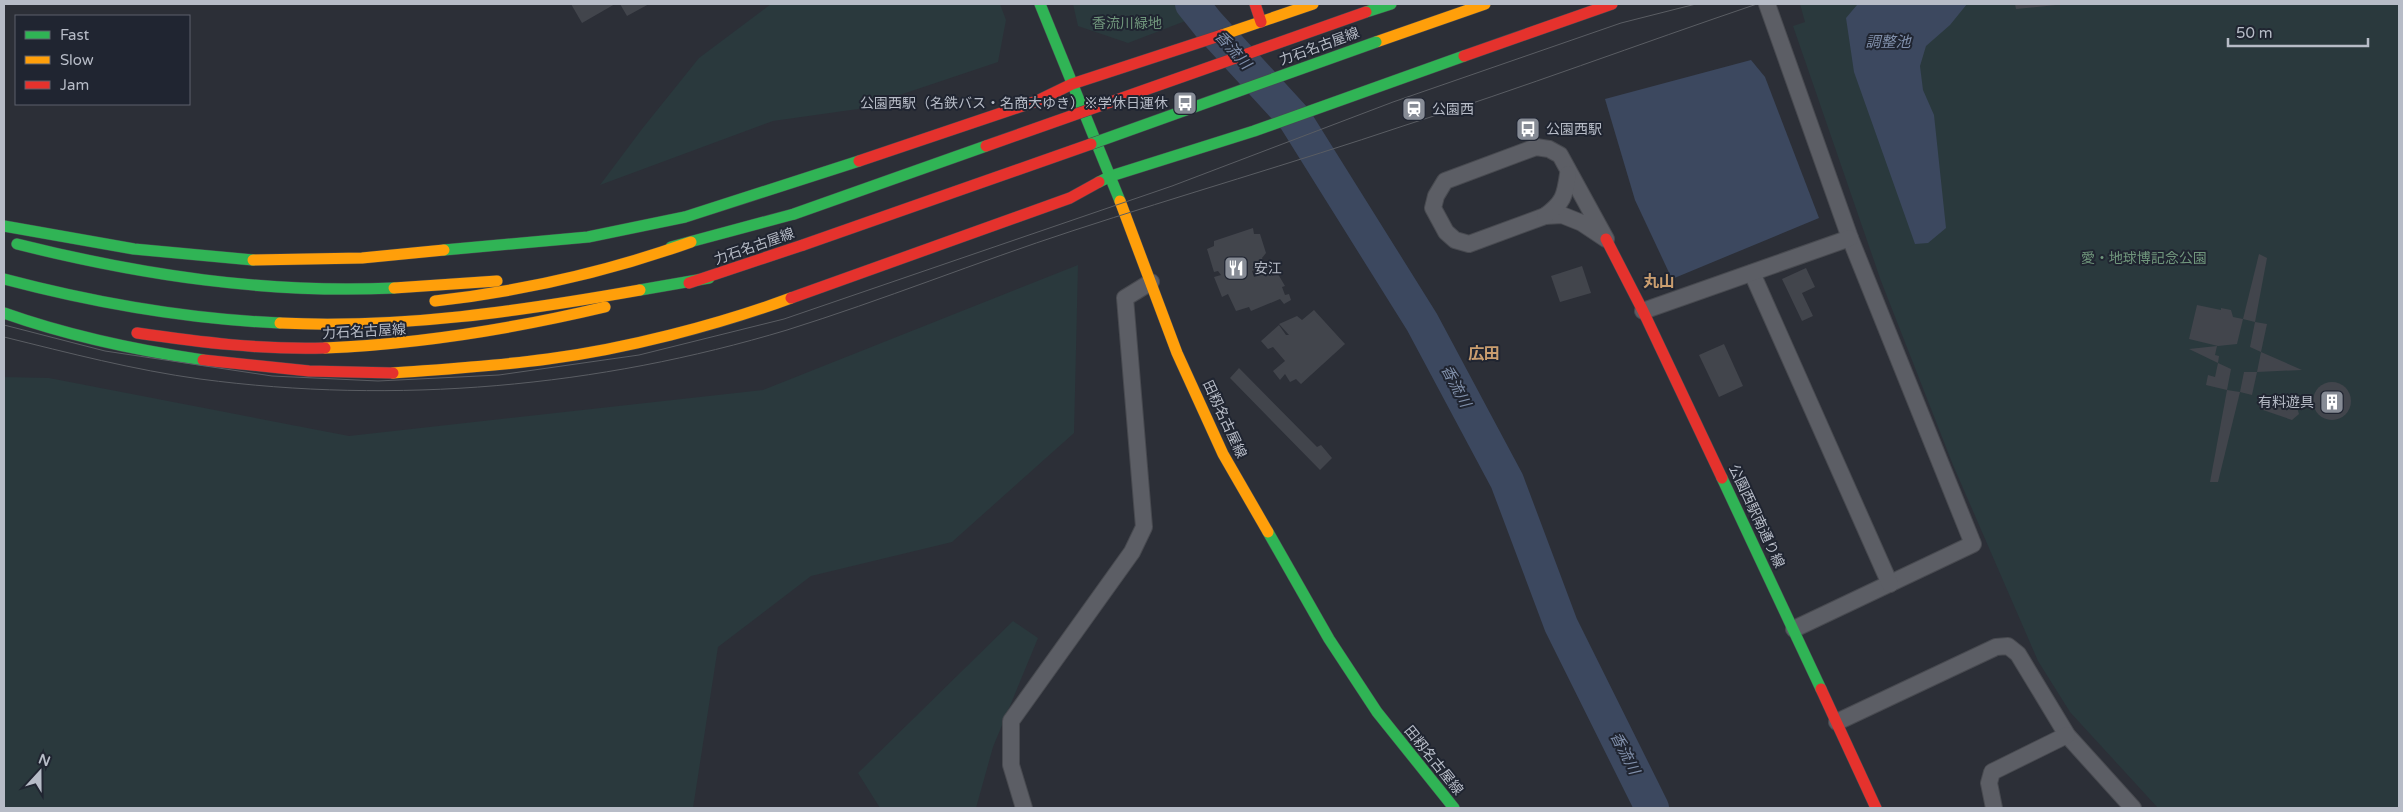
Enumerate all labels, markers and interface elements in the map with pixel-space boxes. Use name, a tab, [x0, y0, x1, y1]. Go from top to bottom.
legend	[15, 15, 190, 105]
park label: 香流川緑地	[1092, 15, 1162, 32]
scale bar	[2228, 15, 2368, 47]
street label: 力石名古屋線	[1277, 24, 1362, 69]
text: 50 m	[2236, 24, 2273, 42]
text: Fast	[60, 26, 90, 44]
water label: 香流川	[1211, 27, 1256, 74]
water label: 調整池	[1865, 33, 1912, 51]
text: Slow	[60, 51, 94, 69]
text: Jam	[60, 76, 89, 94]
bus stop icon: 公園西駅（名鉄バス・名商大ゆき）※学休日運休	[1172, 90, 1198, 116]
place label: 公園西駅（名鉄バス・名商大ゆき）※学休日運休	[860, 95, 1168, 112]
station icon: 公園西	[1401, 96, 1427, 122]
place label: 公園西	[1432, 101, 1474, 118]
bus stop icon: 公園西駅	[1515, 116, 1541, 142]
place label: 公園西駅	[1546, 121, 1602, 138]
street label: 力石名古屋線	[712, 225, 797, 268]
park label: 愛・地球博記念公園	[2081, 250, 2207, 267]
restaurant icon: 安江	[1223, 255, 1249, 281]
place label: 安江	[1254, 260, 1282, 277]
district label: 丸山	[1643, 272, 1675, 292]
street label: 力石名古屋線	[322, 321, 406, 342]
district label: 広田	[1468, 344, 1500, 364]
water label: 香流川	[1437, 362, 1475, 412]
street label: 田籾名古屋線	[1199, 378, 1250, 461]
building icon: 有料遊具	[2319, 389, 2345, 415]
place label: 有料遊具	[2258, 394, 2314, 411]
street label: 公園西駅南通り線	[1725, 462, 1788, 571]
street label: 田籾名古屋線	[1401, 722, 1467, 798]
water label: 香流川	[1607, 729, 1644, 779]
north arrow	[15, 747, 65, 797]
text: N	[36, 750, 53, 770]

